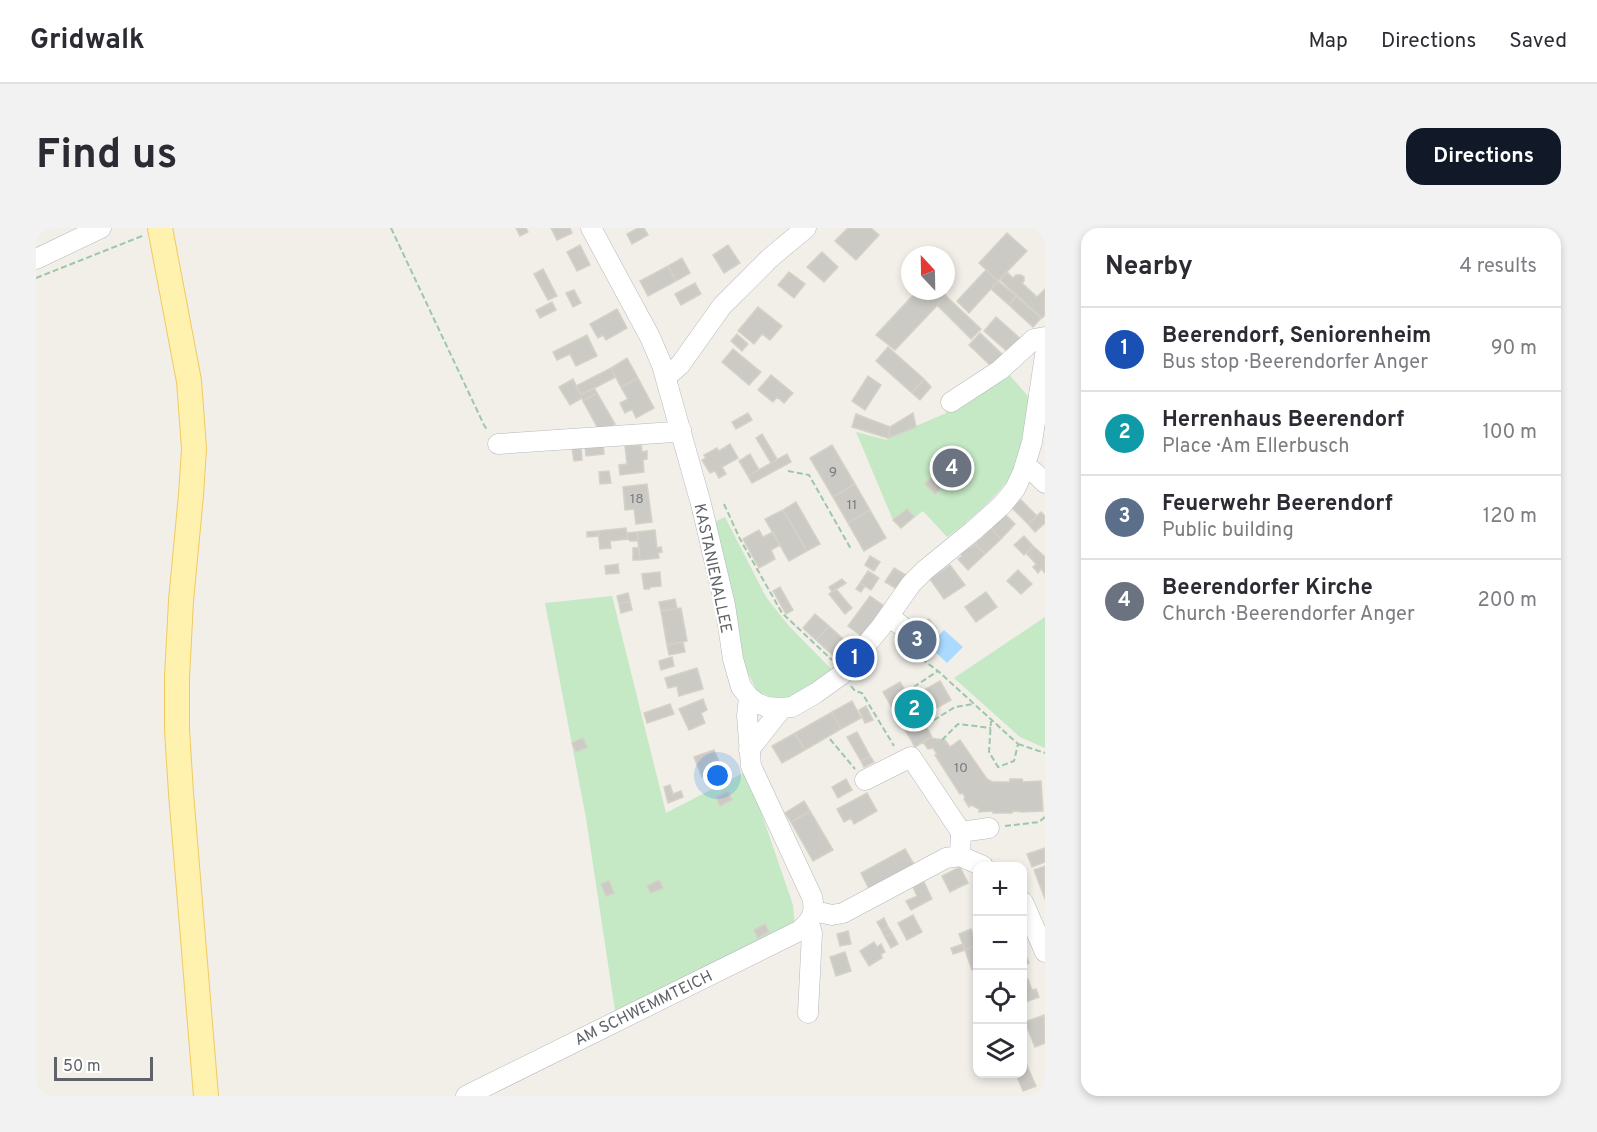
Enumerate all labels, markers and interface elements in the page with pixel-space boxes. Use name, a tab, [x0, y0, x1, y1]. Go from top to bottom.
text: Gridwalk	[30, 23, 145, 59]
text: Map	[1308, 28, 1348, 55]
text: Directions	[1381, 28, 1476, 55]
text: Saved	[1509, 28, 1567, 55]
button: Directions	[1406, 128, 1561, 185]
text: Find us	[36, 130, 177, 183]
north arrow	[901, 246, 955, 300]
text: Nearby	[1105, 251, 1193, 284]
text: 4 results	[1460, 254, 1537, 280]
text: Beerendorf, Seniorenheim	[1162, 323, 1431, 350]
text: 1	[1121, 336, 1129, 362]
text: 90 m	[1491, 336, 1537, 362]
text: Bus stop · Beerendorfer Anger	[1162, 350, 1428, 376]
text: Herrenhaus Beerendorf	[1162, 407, 1404, 434]
text: 2	[1118, 420, 1131, 446]
text: 100 m	[1482, 420, 1537, 446]
text: Place · Am Ellerbusch	[1162, 434, 1349, 460]
pin: 4	[932, 446, 972, 490]
house number: 9	[829, 464, 837, 481]
house number: 18	[630, 491, 644, 508]
text: Feuerwehr Beerendorf	[1162, 491, 1393, 518]
house number: 11	[847, 497, 857, 514]
street label: KASTANIENALLEE	[689, 502, 736, 635]
text: 3	[1119, 504, 1131, 530]
text: 120 m	[1483, 504, 1537, 530]
text: Public building	[1162, 518, 1294, 544]
text: Beerendorfer Kirche	[1162, 575, 1373, 602]
text: 4	[1118, 588, 1131, 614]
text: 200 m	[1478, 588, 1537, 614]
text: Church · Beerendorfer Anger	[1162, 602, 1415, 628]
pin: 3	[898, 618, 936, 662]
pin: 1	[836, 636, 874, 680]
pin: 2	[894, 686, 934, 732]
house number: 10	[954, 760, 968, 777]
your location	[703, 761, 732, 790]
map controls	[973, 862, 1027, 1078]
button: +	[973, 862, 1027, 916]
button: −	[973, 916, 1027, 970]
street label: AM SCHWEMMTEICH	[572, 967, 716, 1051]
button: locate	[973, 970, 1027, 1024]
button: layers	[973, 1024, 1027, 1078]
scale bar	[54, 1054, 153, 1082]
text: 50 m	[63, 1057, 101, 1077]

